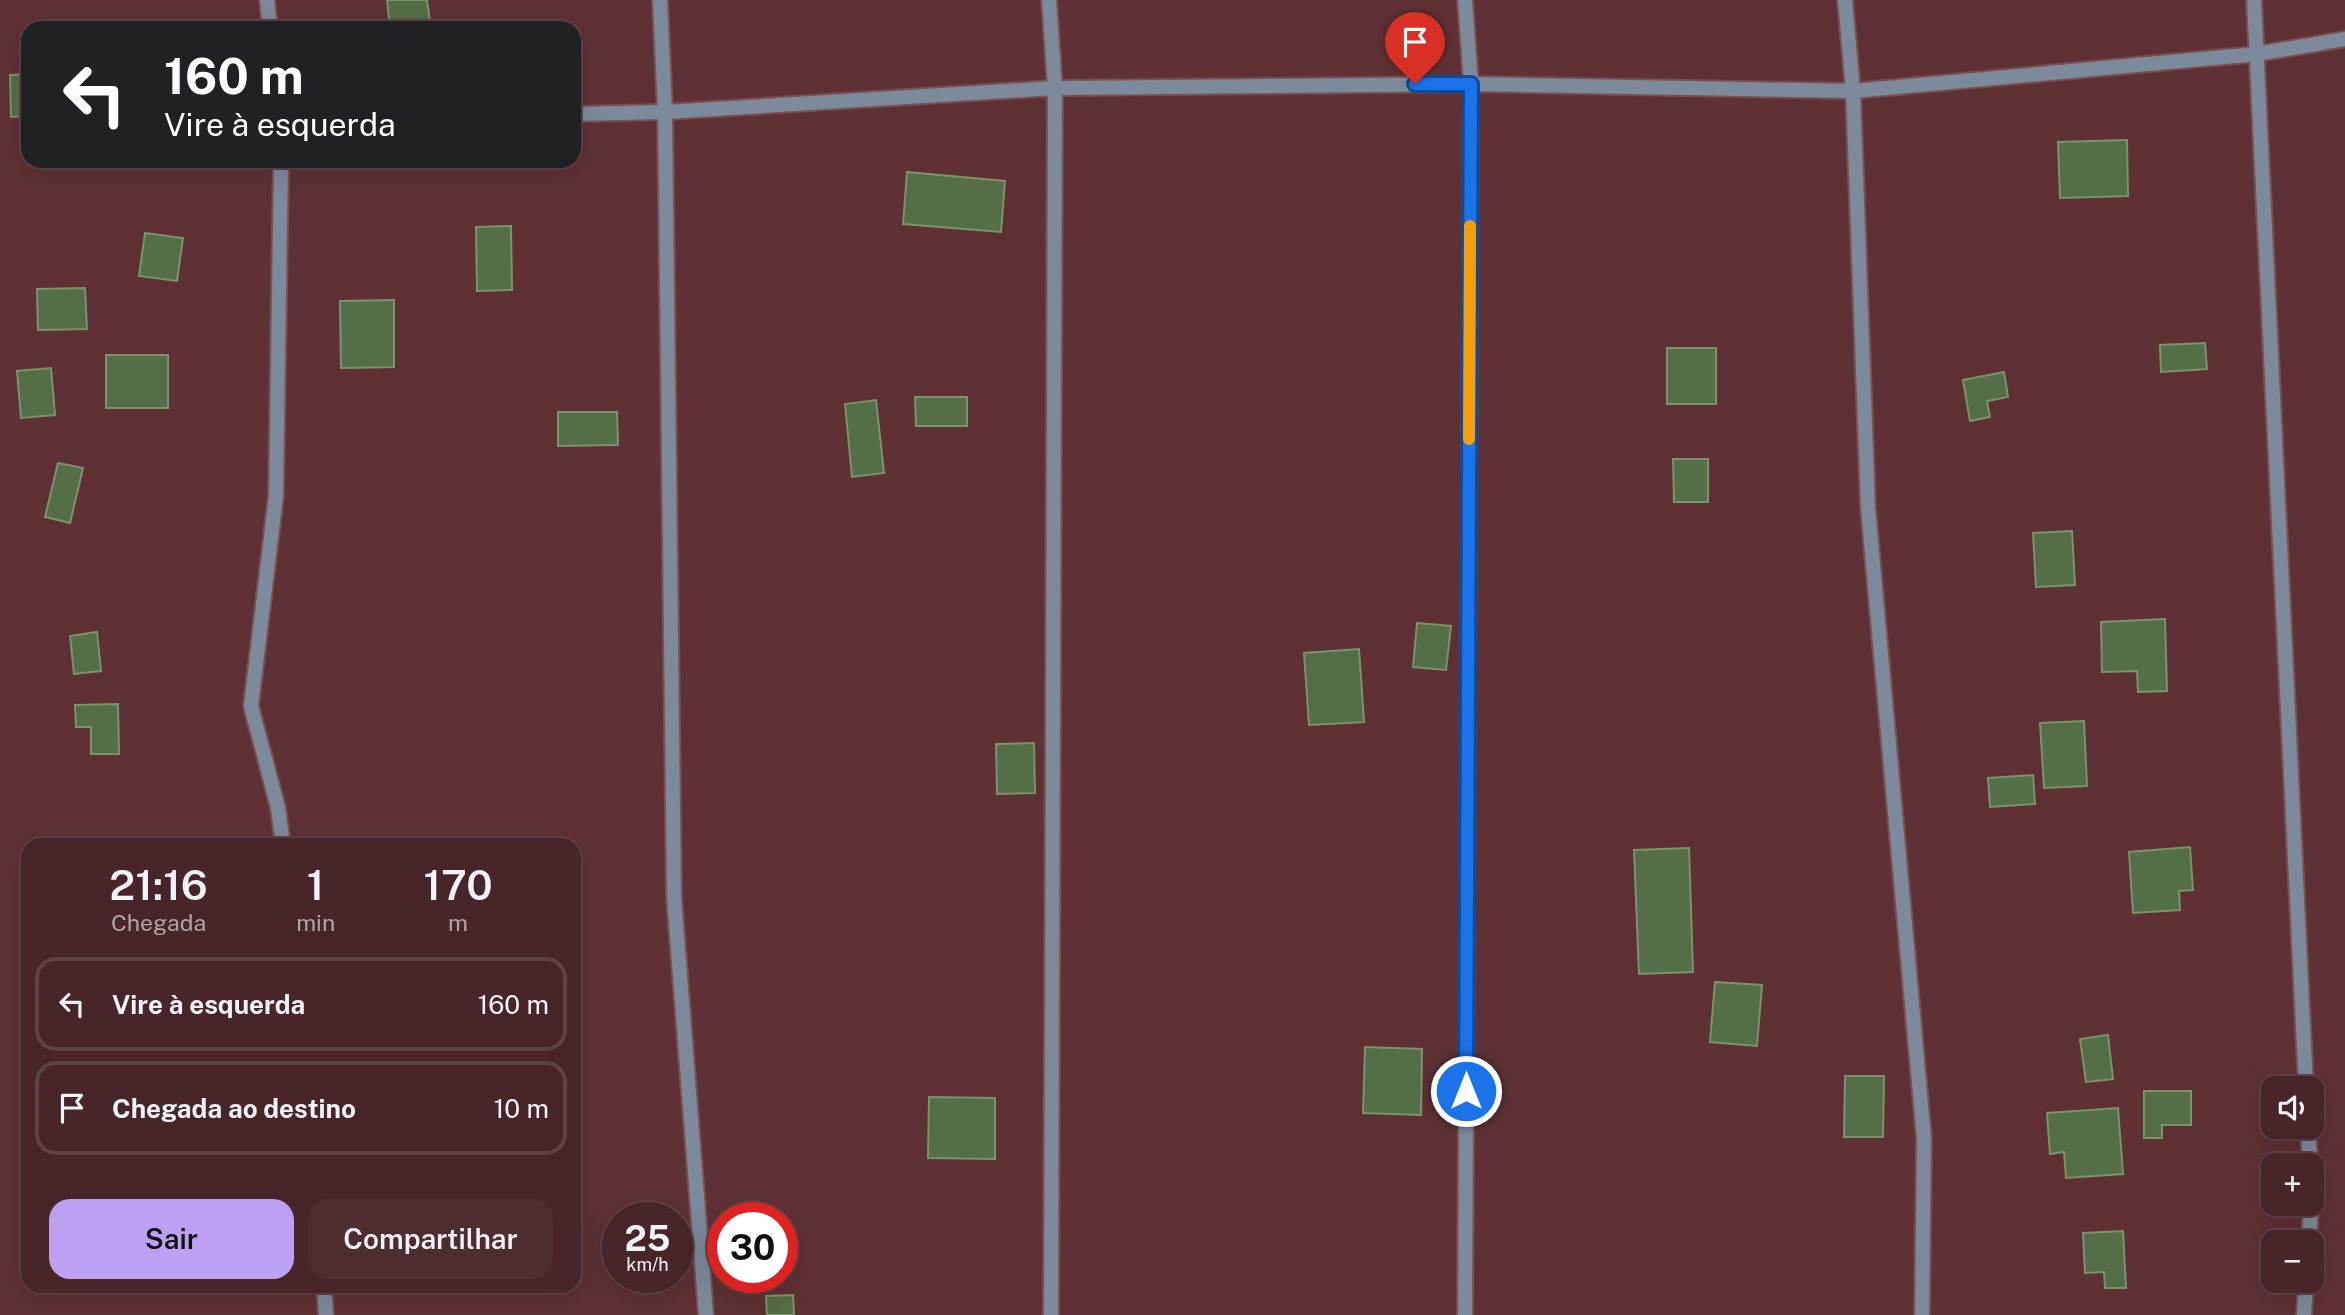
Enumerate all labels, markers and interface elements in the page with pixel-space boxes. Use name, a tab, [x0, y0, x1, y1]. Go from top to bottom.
pin	[1385, 12.0, 1445, 84]
icon: arrive	[1396, 23, 1434, 61]
text: 160 m	[164, 47, 304, 105]
icon: left	[49, 49, 140, 140]
text: Vire à esquerda	[164, 106, 396, 143]
text: 21:16	[109, 860, 208, 909]
text: 1	[307, 860, 324, 909]
text: 170	[423, 860, 493, 909]
text: Chegada	[111, 909, 206, 936]
text: min	[296, 909, 335, 936]
text: m	[448, 909, 468, 936]
icon: left	[53, 985, 91, 1023]
text: Vire à esquerda	[112, 989, 305, 1020]
text: 160 m	[478, 989, 549, 1020]
position arrow	[1429, 1054, 1503, 1128]
map controls	[2261, 1076, 2324, 1293]
button: sound	[2261, 1076, 2324, 1139]
icon: arrive	[53, 1089, 91, 1127]
text: Chegada ao destino	[112, 1093, 356, 1124]
text: 10 m	[494, 1093, 549, 1124]
button: +	[2261, 1153, 2324, 1216]
button: Sair	[49, 1199, 294, 1279]
button: Compartilhar	[308, 1199, 553, 1279]
speed limit sign: 30	[707, 1202, 798, 1293]
text: 25	[625, 1218, 670, 1259]
button: −	[2261, 1230, 2324, 1293]
text: km/h	[626, 1254, 669, 1275]

